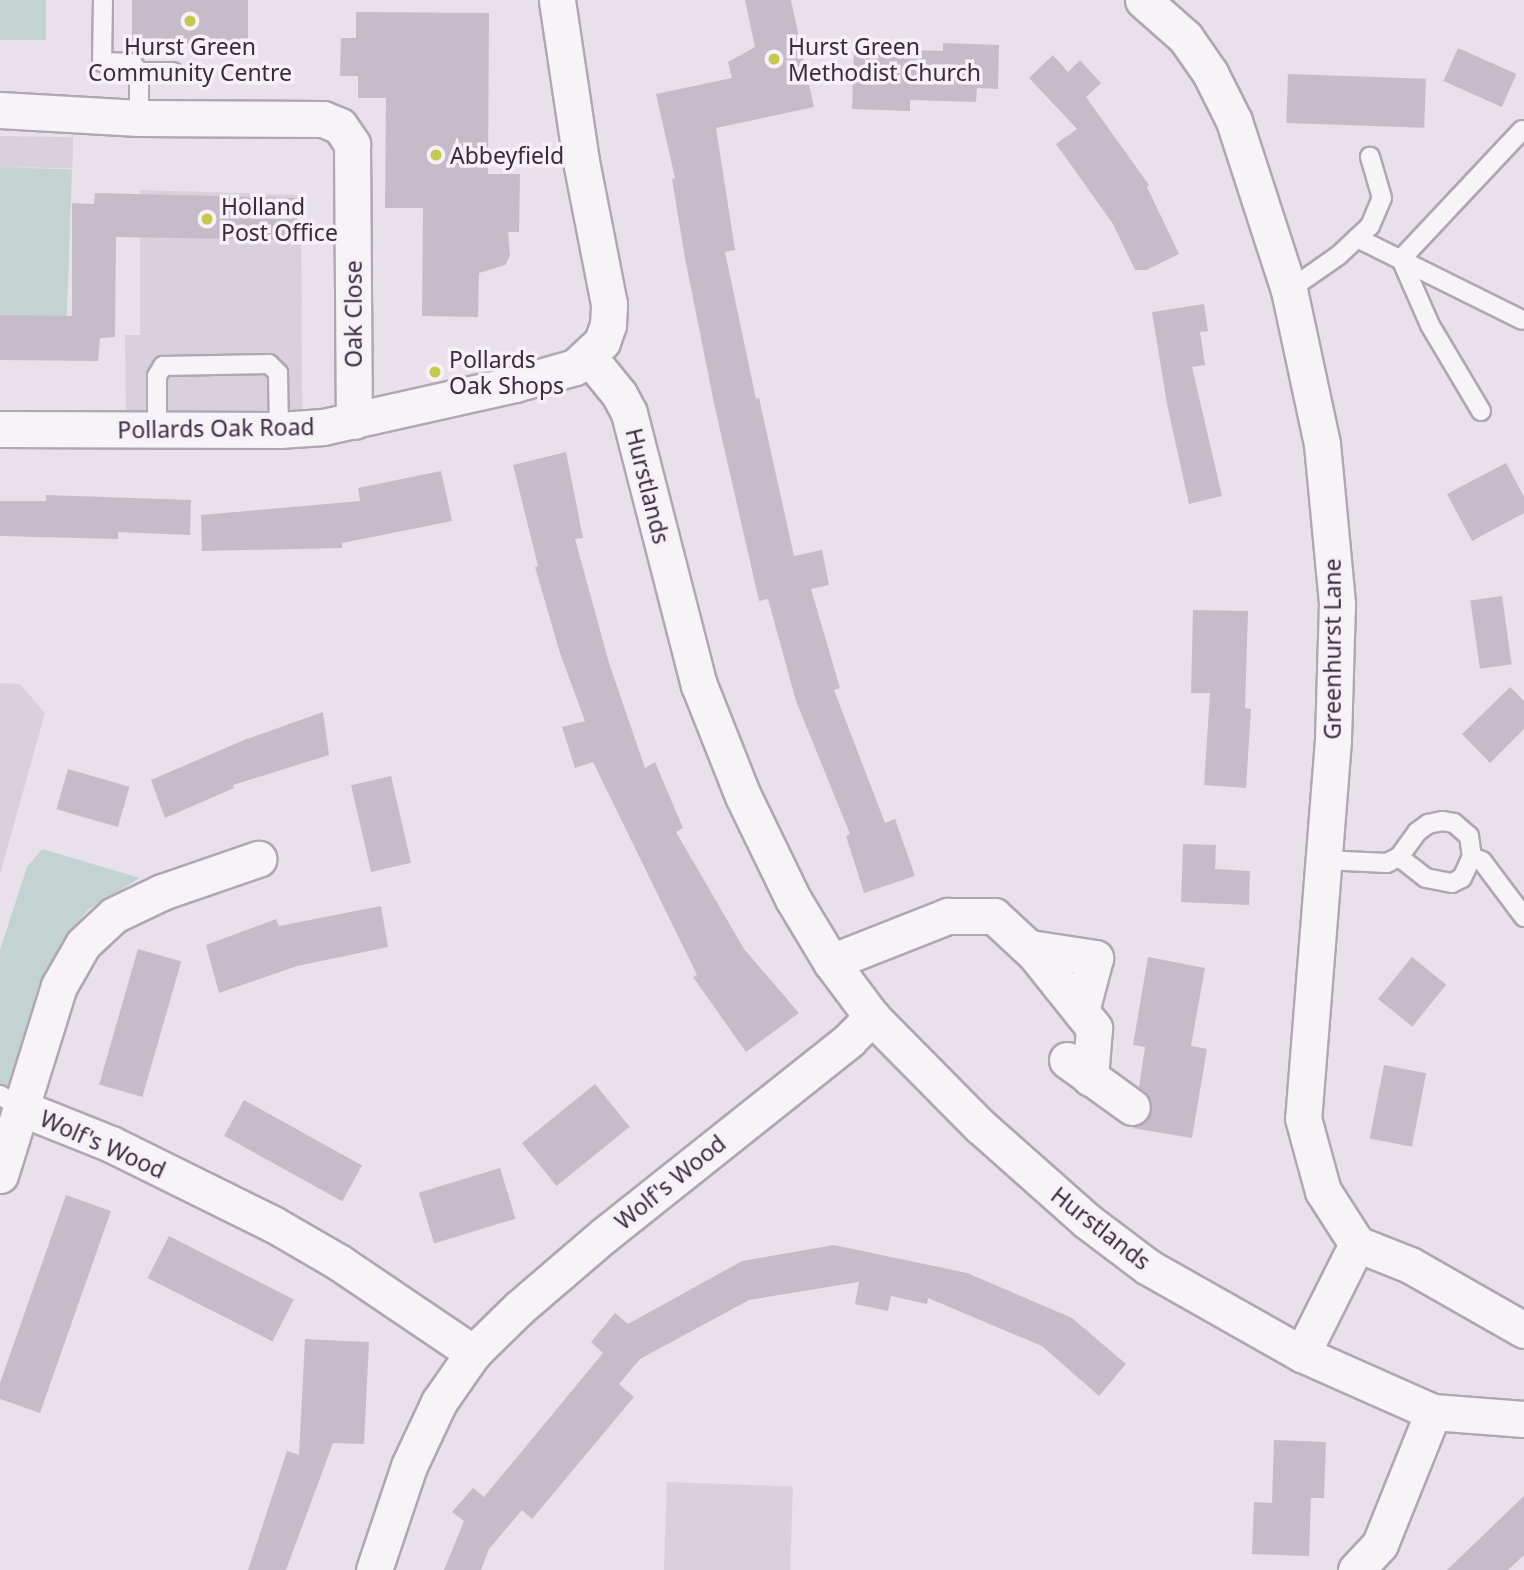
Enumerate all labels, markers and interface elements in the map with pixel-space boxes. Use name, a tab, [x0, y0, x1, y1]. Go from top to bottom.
marker: Hurst Green Community Centre	[182, 13, 198, 29]
place label: Hurst Green Community Centre	[88, 32, 292, 86]
place label: Hurst Green Methodist Church	[788, 32, 981, 86]
marker: Hurst Green Methodist Church	[766, 51, 782, 67]
place label: Abbeyfield	[450, 141, 564, 169]
marker: Abbeyfield	[428, 147, 444, 163]
place label: Holland Post Office	[221, 192, 338, 246]
marker: Holland Post Office	[199, 211, 215, 227]
street label: Oak Close	[339, 260, 367, 368]
place label: Pollards Oak Shops	[449, 345, 564, 399]
marker: Pollards Oak Shops	[427, 364, 443, 380]
street label: Pollards Oak Road	[117, 412, 315, 444]
street label: Hurstlands	[620, 425, 676, 547]
street label: Greenhurst Lane	[1318, 558, 1346, 740]
street label: Wolf's Wood	[36, 1104, 170, 1184]
street label: Wolf's Wood	[609, 1129, 731, 1235]
street label: Hurstlands	[1046, 1181, 1156, 1275]

